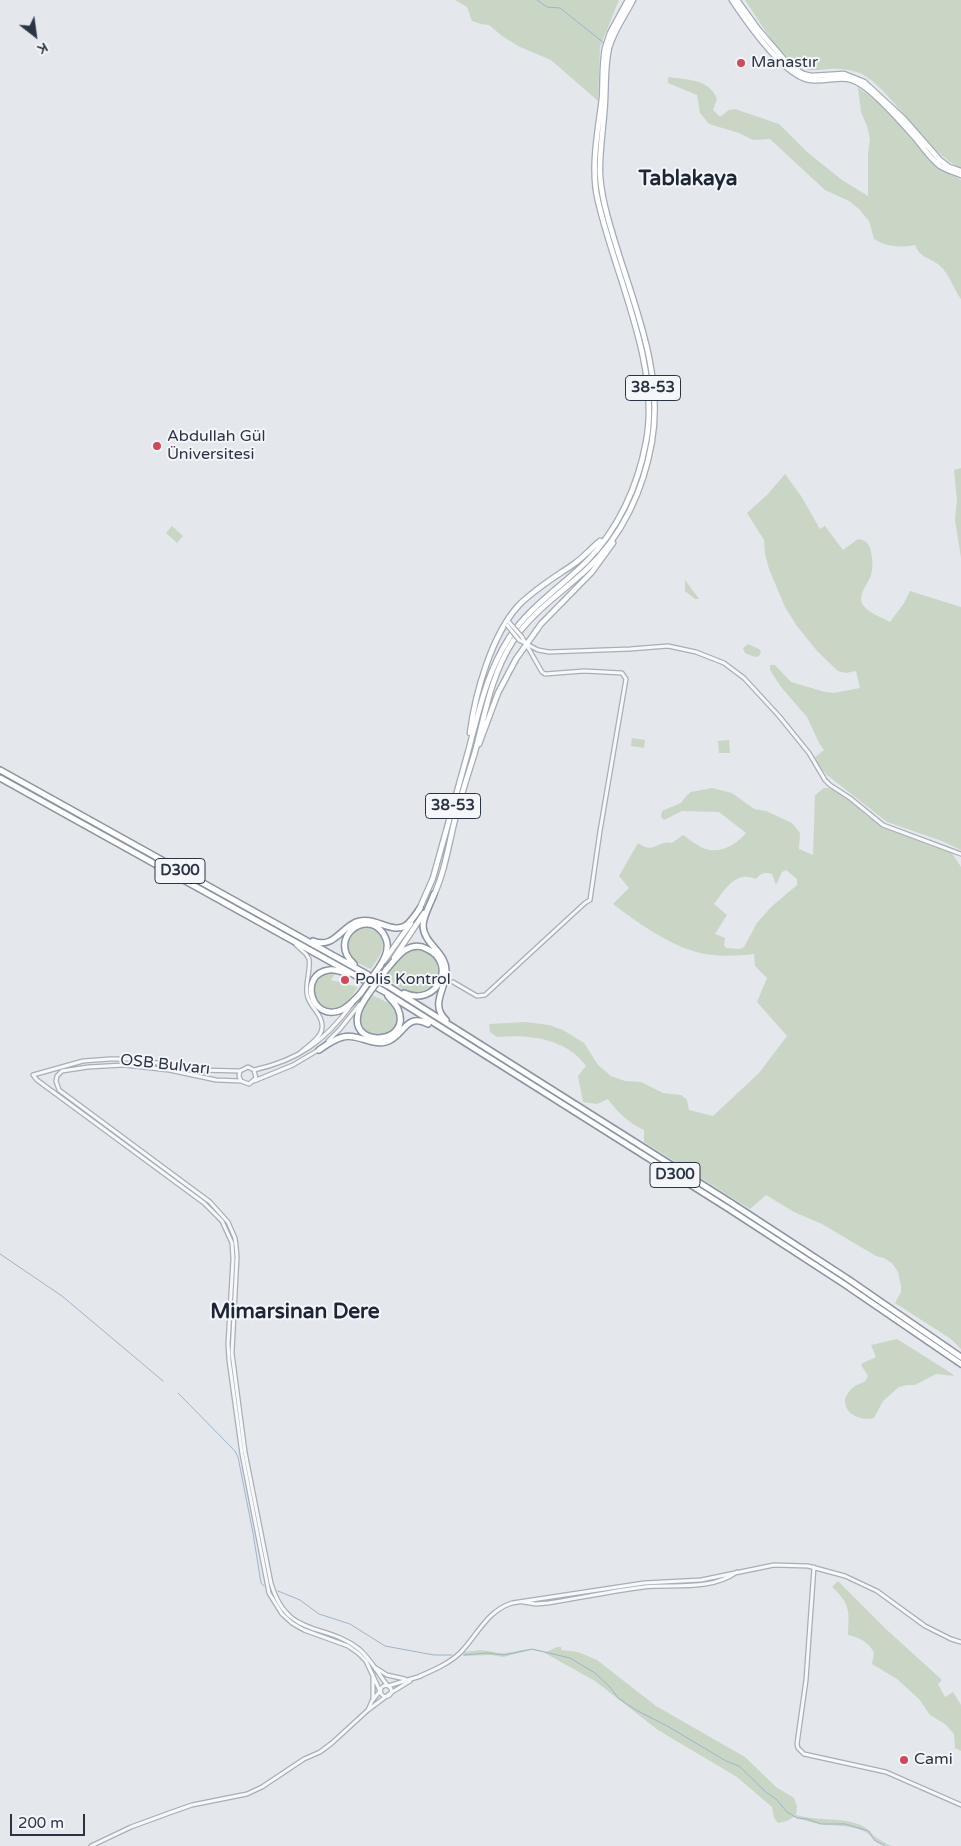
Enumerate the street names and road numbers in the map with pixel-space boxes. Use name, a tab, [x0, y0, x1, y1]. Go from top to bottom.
road number: 38-53	[626, 376, 680, 400]
road number: 38-53	[426, 794, 480, 818]
road number: D300	[155, 858, 205, 884]
street label: OSB Bulvarı	[119, 1051, 211, 1079]
road number: D300	[650, 1162, 700, 1188]

